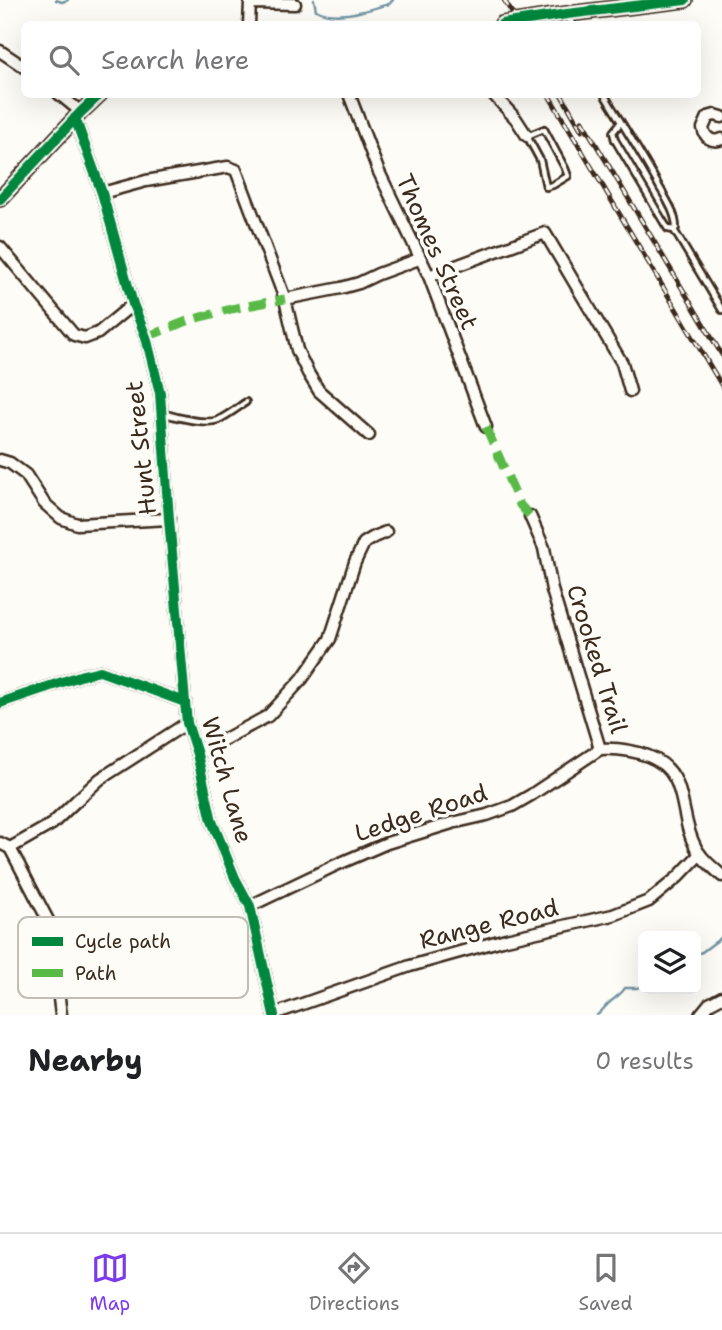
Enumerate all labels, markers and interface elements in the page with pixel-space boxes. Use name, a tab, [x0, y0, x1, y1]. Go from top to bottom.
search box	[21, 21, 701, 98]
icon: search	[45, 41, 83, 79]
text: Search here	[101, 42, 250, 77]
street label: Thomes Street	[388, 169, 486, 335]
street label: Hunt Street	[118, 379, 164, 517]
street label: Crooked Trail	[559, 581, 635, 738]
street label: Witch Lane	[194, 713, 260, 847]
street label: Ledge Road	[351, 777, 491, 849]
street label: Range Road	[416, 891, 562, 957]
legend	[18, 917, 248, 998]
text: Cycle path	[75, 929, 171, 954]
map controls	[638, 931, 701, 994]
button: layers	[638, 931, 701, 994]
text: Path	[75, 961, 117, 986]
text: Nearby	[28, 1040, 143, 1081]
text: 0 results	[595, 1046, 694, 1076]
tab: Map	[89, 1249, 130, 1316]
tab: Directions	[309, 1249, 400, 1316]
tab: Saved	[579, 1249, 633, 1316]

